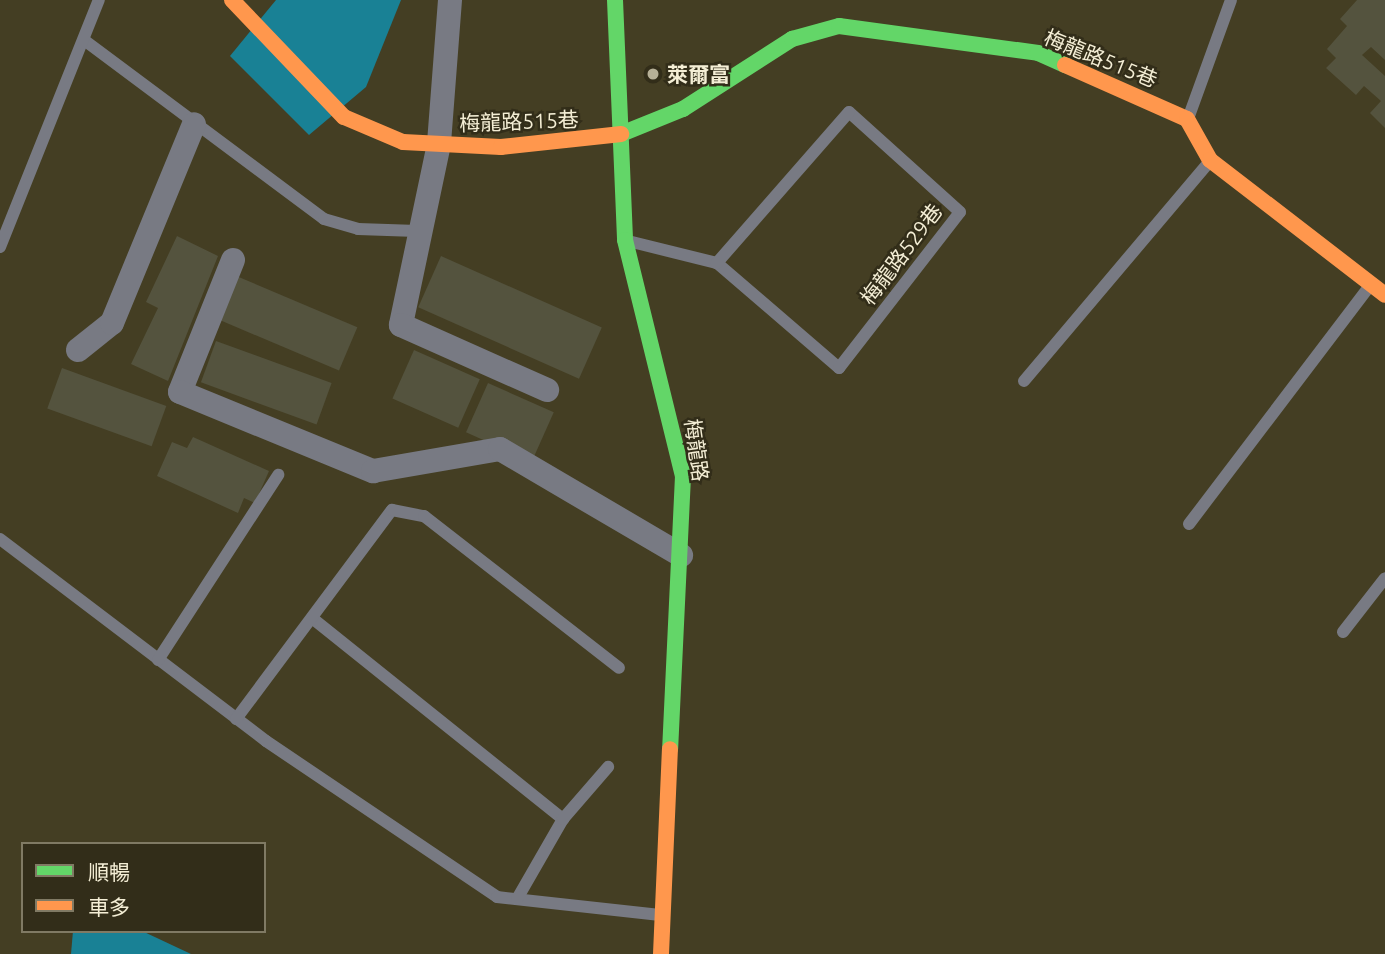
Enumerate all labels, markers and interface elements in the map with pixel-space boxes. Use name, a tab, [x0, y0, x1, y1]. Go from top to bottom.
street label: 梅龍路515巷	[1041, 24, 1161, 92]
place label: 萊爾富	[667, 61, 730, 87]
marker: 萊爾富	[645, 66, 661, 82]
street label: 梅龍路515巷	[459, 106, 579, 136]
street label: 梅龍路529巷	[855, 199, 947, 309]
street label: 梅龍路	[680, 417, 714, 483]
legend	[21, 842, 266, 933]
text: 順暢	[88, 860, 130, 884]
text: 車多	[88, 895, 130, 919]

